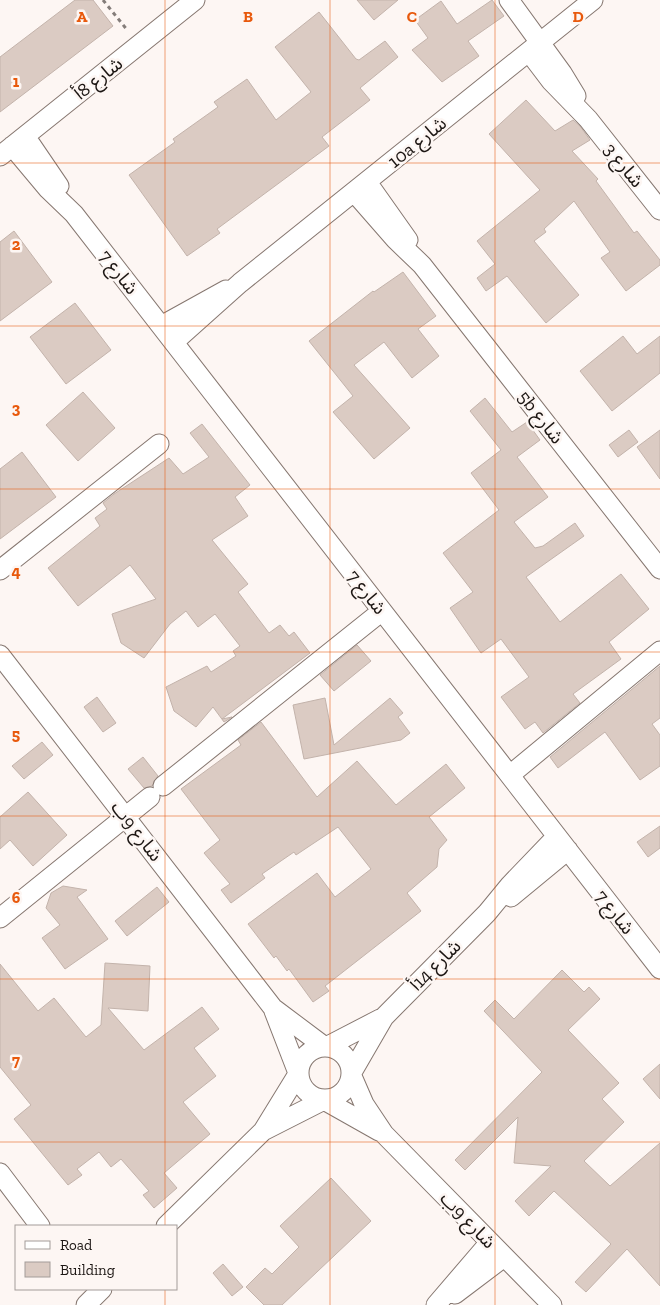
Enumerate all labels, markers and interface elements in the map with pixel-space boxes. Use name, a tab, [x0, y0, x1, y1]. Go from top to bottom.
text: A	[77, 7, 88, 26]
text: B	[243, 7, 253, 26]
text: C	[407, 7, 417, 26]
text: D	[572, 7, 584, 26]
street label: شارع 8أ	[69, 52, 128, 106]
text: 1	[13, 72, 20, 91]
street label: 10a شارع	[383, 111, 452, 174]
street label: شارع 3	[598, 138, 649, 193]
text: 2	[12, 235, 21, 254]
street label: شارع 7	[93, 245, 144, 300]
street label: 5b شارع	[512, 386, 569, 449]
text: 3	[12, 399, 21, 418]
text: 4	[11, 562, 21, 581]
street label: شارع 7	[341, 565, 392, 620]
text: 5	[12, 725, 20, 744]
street label: شارع 9ب	[105, 796, 168, 867]
street label: شارع 7	[589, 885, 640, 940]
text: 6	[12, 888, 21, 907]
street label: شارع 14أ	[404, 934, 467, 997]
text: 7	[12, 1051, 20, 1070]
street label: شارع 9ب	[434, 1187, 501, 1255]
legend	[15, 1225, 178, 1290]
text: Road	[60, 1236, 93, 1254]
text: Building	[60, 1261, 115, 1279]

